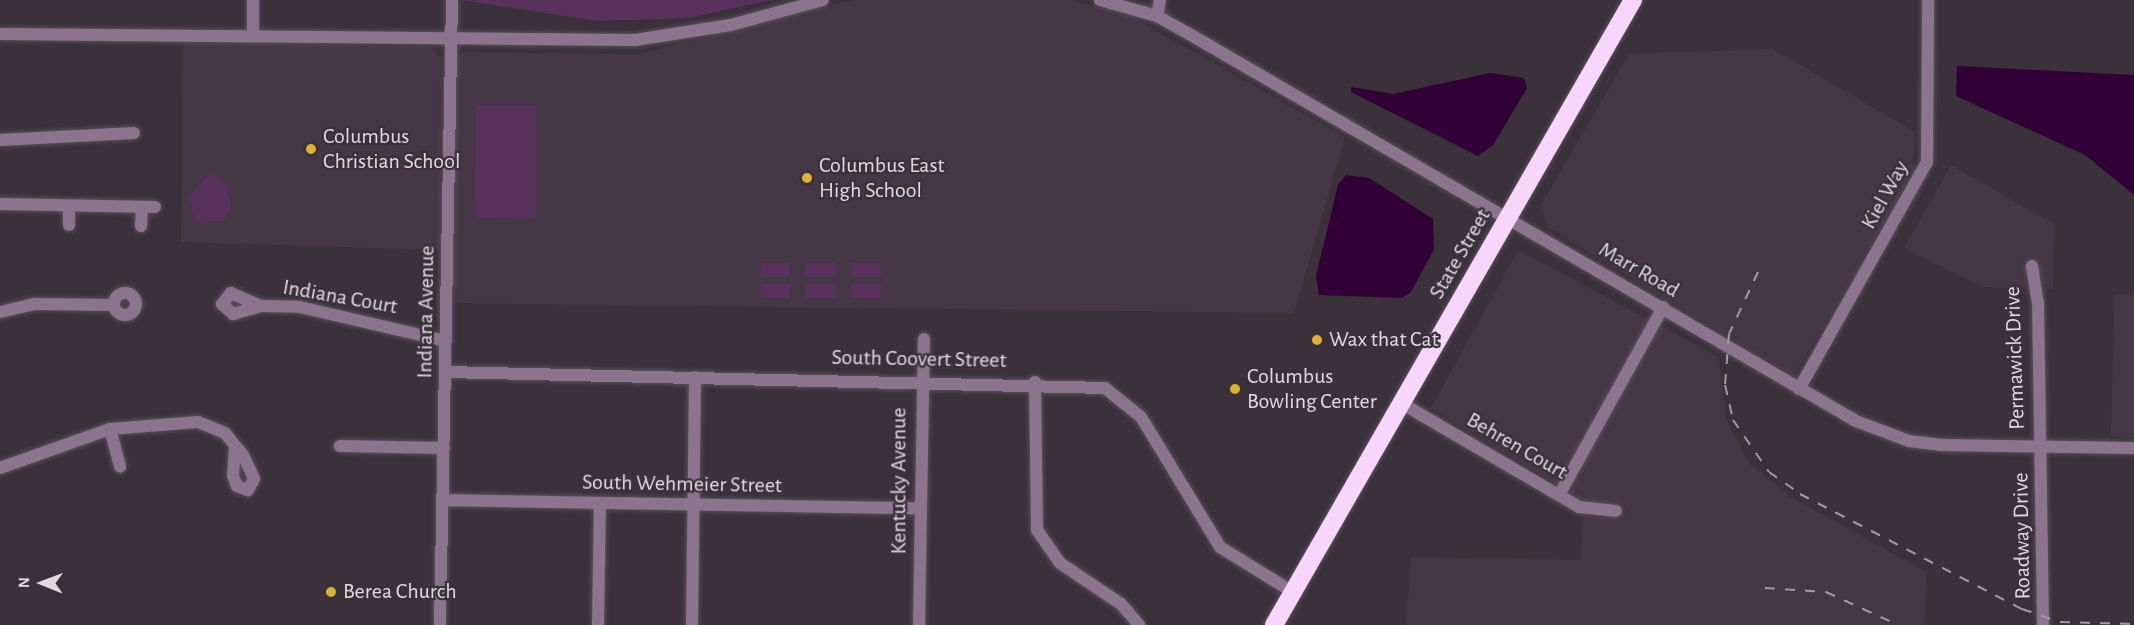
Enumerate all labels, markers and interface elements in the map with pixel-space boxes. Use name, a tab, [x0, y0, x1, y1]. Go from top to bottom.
place label: Columbus Christian School	[323, 123, 460, 174]
marker: Columbus Christian School	[304, 142, 318, 156]
place label: Columbus East High School	[819, 152, 945, 204]
street label: Kiel Way	[1855, 156, 1915, 234]
marker: Columbus East High School	[800, 171, 814, 185]
street label: State Street	[1424, 204, 1496, 304]
street label: Marr Road	[1594, 236, 1684, 304]
street label: Indiana Avenue	[412, 245, 440, 379]
street label: Indiana Court	[281, 274, 399, 320]
street label: Permawick Drive	[1999, 286, 2031, 430]
place label: Wax that Cat	[1329, 327, 1439, 353]
marker: Wax that Cat	[1310, 333, 1324, 347]
street label: South Coovert Street	[831, 344, 1007, 374]
place label: Columbus Bowling Center	[1247, 363, 1377, 414]
marker: Columbus Bowling Center	[1228, 382, 1242, 396]
street label: Behren Court	[1462, 407, 1572, 485]
street label: Kentucky Avenue	[886, 408, 912, 554]
street label: South Wehmeier Street	[582, 469, 782, 499]
street label: Roadway Drive	[2008, 472, 2036, 600]
north arrow	[12, 553, 72, 613]
text: N	[16, 577, 32, 588]
place label: Berea Church	[343, 579, 457, 605]
marker: Berea Church	[324, 585, 338, 599]

